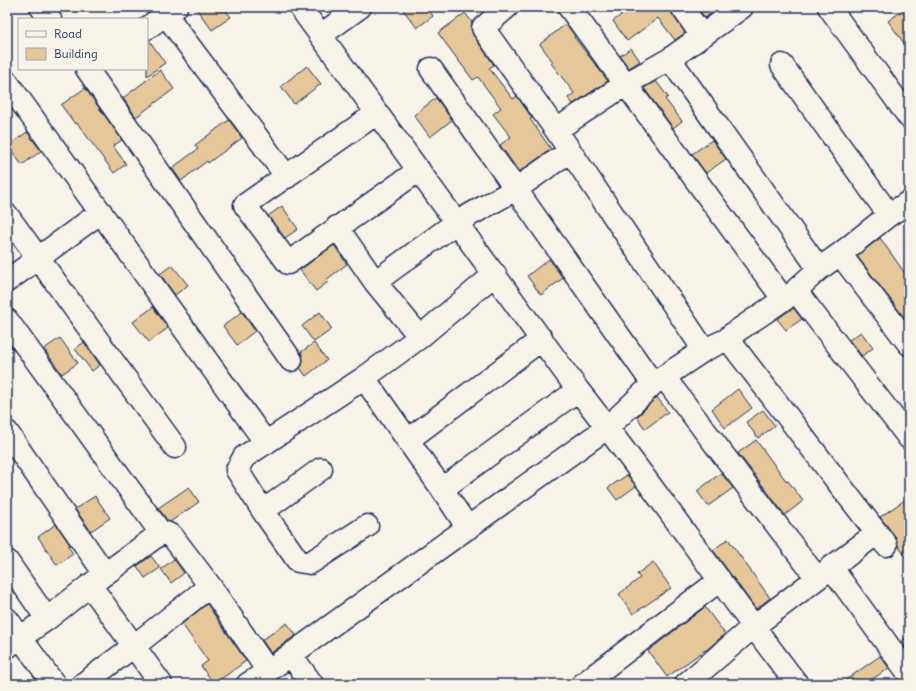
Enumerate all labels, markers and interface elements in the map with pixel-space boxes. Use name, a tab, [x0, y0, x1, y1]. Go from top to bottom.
legend	[18, 18, 148, 70]
text: Road	[54, 26, 82, 41]
text: Building	[54, 46, 98, 61]

